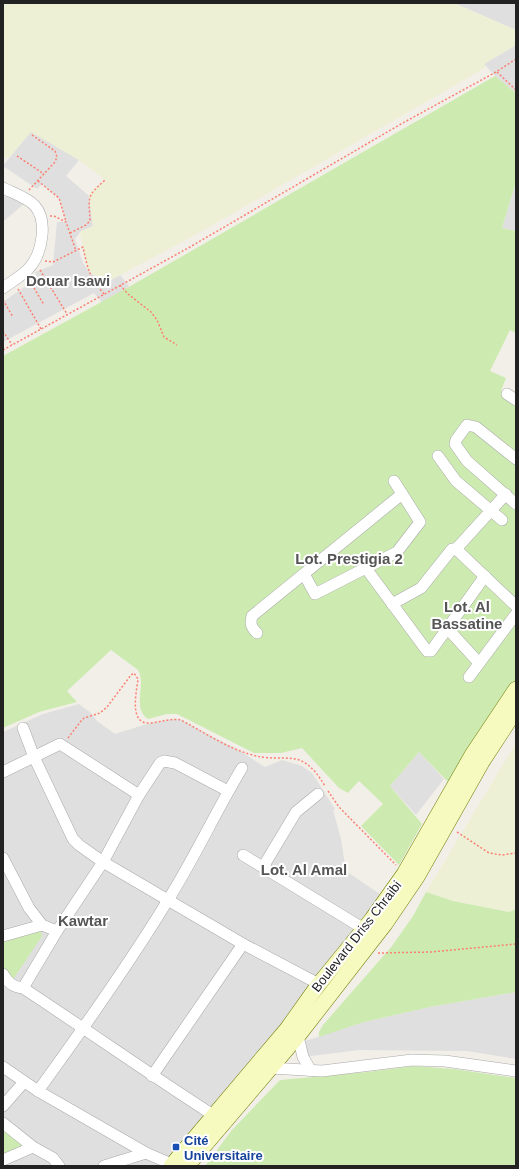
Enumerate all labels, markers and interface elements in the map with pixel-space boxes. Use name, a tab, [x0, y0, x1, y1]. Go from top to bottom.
district label: Douar Isawi	[26, 272, 110, 289]
district label: Lot. Prestigia 2	[295, 550, 403, 567]
district label: Lot. Al Bassatine	[432, 598, 502, 632]
district label: Lot. Al Amal	[261, 861, 347, 878]
street label: Boulevard Driss Chraibi	[308, 878, 404, 995]
district label: Kawtar	[58, 912, 108, 929]
place label: Cité Universitaire	[184, 1133, 263, 1163]
marker: Cité Universitaire	[171, 1142, 181, 1152]

